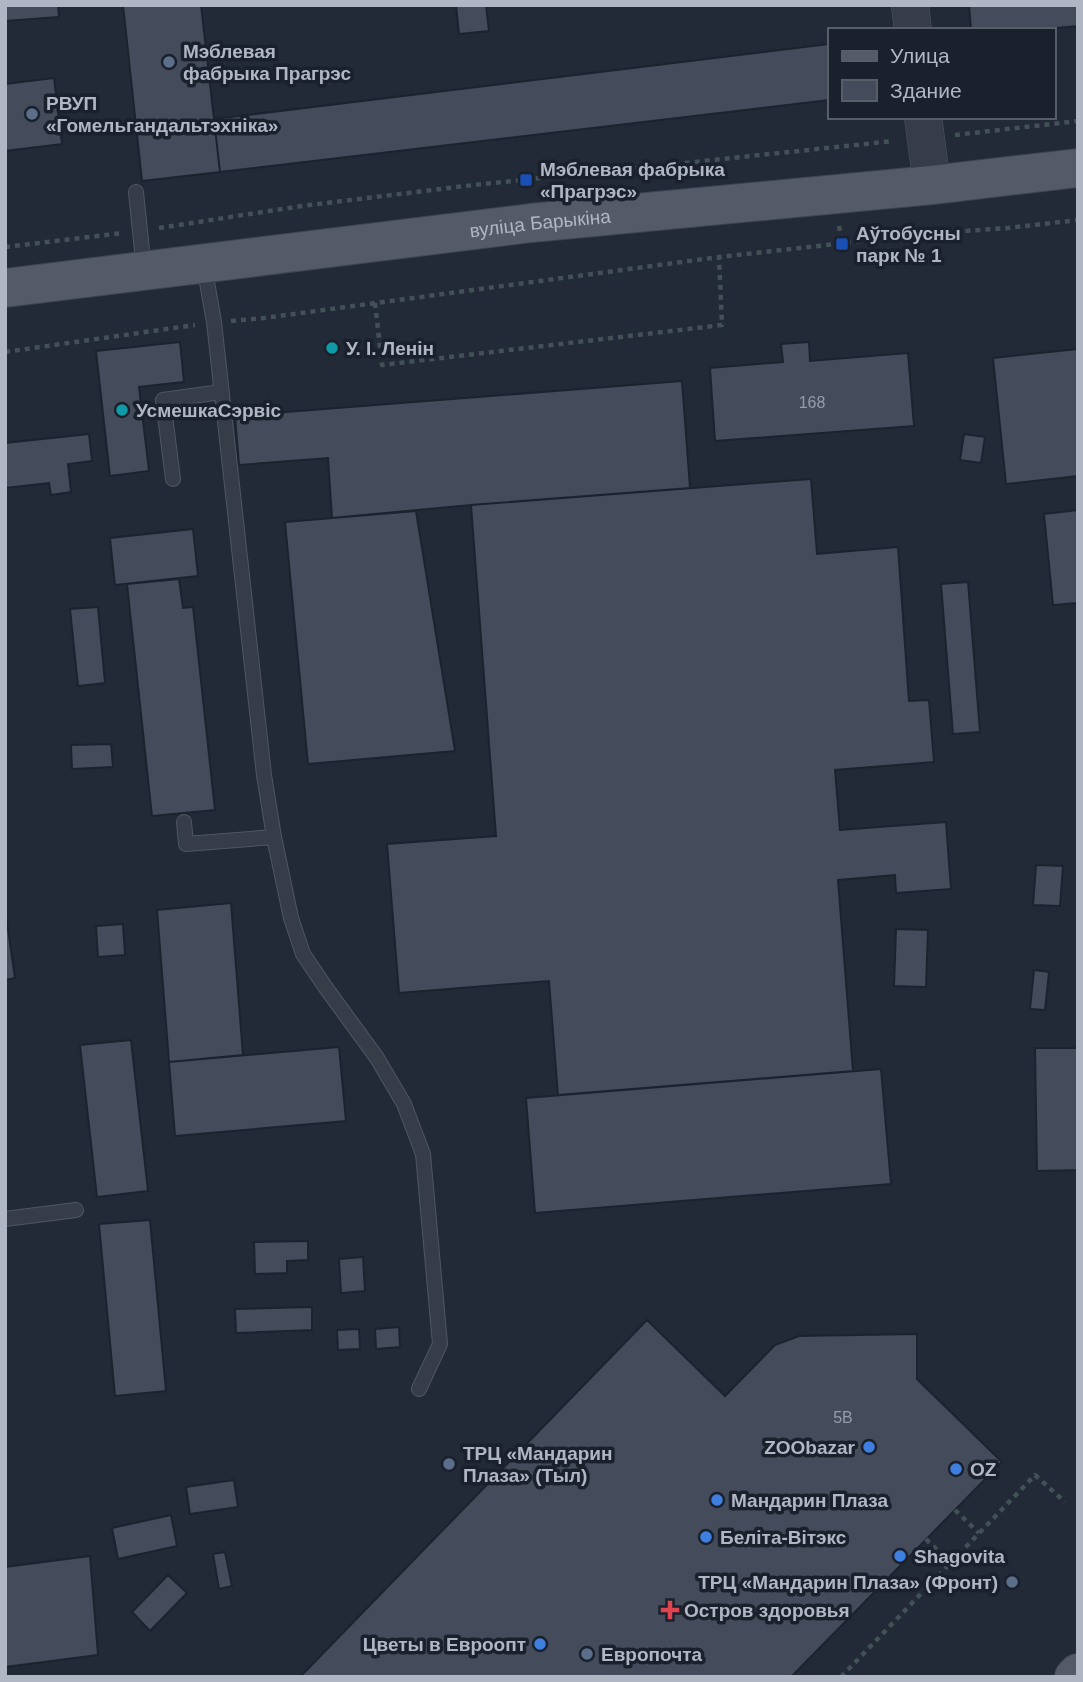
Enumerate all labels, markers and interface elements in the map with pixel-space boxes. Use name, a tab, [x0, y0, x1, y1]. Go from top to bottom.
legend	[828, 28, 1055, 119]
place label: Мэблевая фабрыка Прагрэс	[183, 41, 351, 84]
text: Улица	[890, 44, 950, 67]
marker: Мэблевая фабрыка Прагрэс	[161, 54, 177, 70]
text: Здание	[890, 79, 962, 102]
place label: РВУП «Гомельгандальтэхніка»	[46, 93, 278, 136]
marker: РВУП «Гомельгандальтэхніка»	[24, 106, 40, 122]
place label: Мэблевая фабрыка «Прагрэс»	[540, 159, 725, 202]
marker: Мэблевая фабрыка «Прагрэс»	[518, 172, 534, 188]
street label: вуліца Барыкіна	[468, 205, 612, 241]
place label: Аўтобусны парк № 1	[856, 223, 961, 266]
marker: Аўтобусны парк № 1	[834, 236, 850, 252]
place label: У. І. Ленін	[346, 338, 434, 359]
marker: У. І. Ленін	[324, 340, 340, 356]
house number: 168	[799, 394, 825, 411]
place label: УсмешкаСэрвіс	[136, 400, 282, 421]
marker: УсмешкаСэрвіс	[114, 402, 130, 418]
house number: 5В	[833, 1409, 853, 1426]
place label: ZOObazar	[764, 1437, 856, 1458]
marker: ZOObazar	[861, 1439, 877, 1455]
place label: ТРЦ «Мандарин Плаза» (Тыл)	[463, 1443, 613, 1486]
marker: ТРЦ «Мандарин Плаза» (Тыл)	[441, 1456, 457, 1472]
place label: OZ	[970, 1459, 997, 1480]
marker: OZ	[948, 1461, 964, 1477]
place label: Мандарин Плаза	[731, 1490, 888, 1511]
marker: Мандарин Плаза	[709, 1492, 725, 1508]
place label: Беліта-Вітэкс	[720, 1527, 847, 1548]
marker: Беліта-Вітэкс	[698, 1529, 714, 1545]
place label: Shagovita	[914, 1546, 1005, 1567]
marker: Shagovita	[892, 1548, 908, 1564]
place label: ТРЦ «Мандарин Плаза» (Фронт)	[698, 1572, 998, 1593]
marker: ТРЦ «Мандарин Плаза» (Фронт)	[1004, 1574, 1020, 1590]
place label: Остров здоровья	[684, 1600, 850, 1621]
marker: Остров здоровья	[662, 1602, 678, 1618]
place label: Цветы в Евроопт	[363, 1634, 526, 1655]
marker: Цветы в Евроопт	[532, 1636, 548, 1652]
place label: Европочта	[601, 1644, 703, 1665]
marker: Европочта	[579, 1646, 595, 1662]

